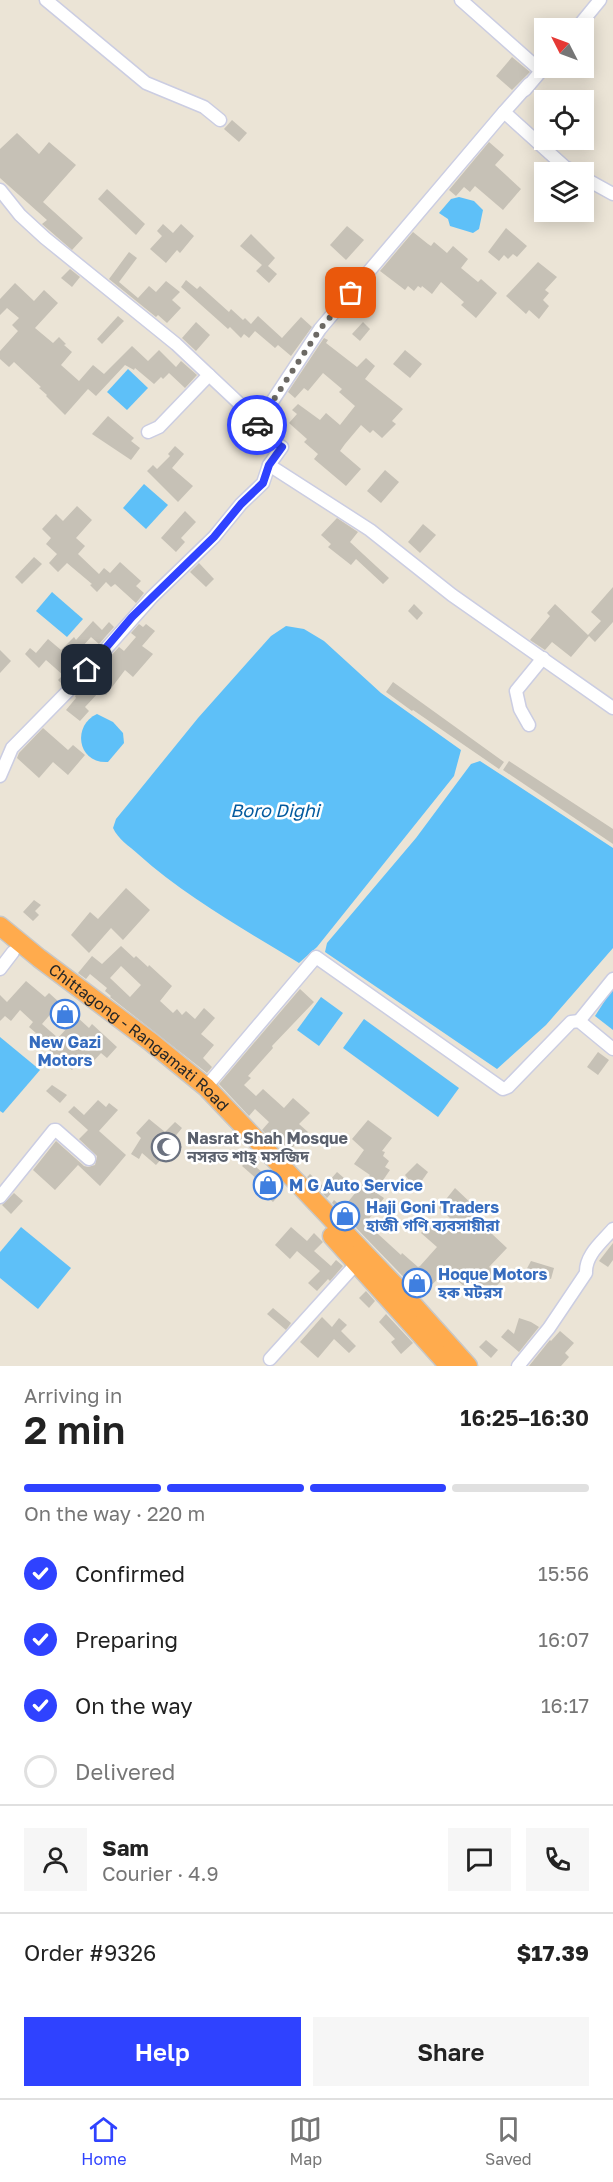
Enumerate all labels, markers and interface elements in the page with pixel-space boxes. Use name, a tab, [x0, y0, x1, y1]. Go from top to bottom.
north arrow	[534, 18, 594, 78]
map controls	[534, 18, 594, 222]
button: locate	[534, 90, 594, 150]
button: layers	[534, 162, 594, 222]
pin	[325, 267, 376, 318]
icon: bag	[334, 276, 367, 309]
courier	[227, 395, 287, 455]
icon: car	[241, 409, 274, 442]
pin	[61, 644, 112, 695]
icon: home	[70, 653, 103, 686]
water label: Boro Dighi	[230, 799, 322, 821]
street label: Chittagong - Rangamati Road	[45, 959, 233, 1115]
shop icon: New Gazi Motors	[49, 998, 81, 1030]
place label: New Gazi Motors	[29, 1032, 101, 1070]
place label: Nasrat Shah Mosque নসরত শাহ্‌ মসজিদ	[186, 1128, 348, 1166]
mosque icon: Nasrat Shah Mosque নসরত শাহ্‌ মসজিদ	[150, 1131, 182, 1163]
shop icon: M G Auto Service	[252, 1169, 284, 1201]
place label: M G Auto Service	[289, 1175, 423, 1195]
place label: Haji Goni Traders হাজী গণি ব্যবসায়ীরা	[365, 1197, 500, 1235]
shop icon: Haji Goni Traders হাজী গণি ব্যবসায়ীরা	[329, 1200, 361, 1232]
place label: Hoque Motors হক মটরস	[437, 1264, 548, 1302]
shop icon: Hoque Motors হক মটরস	[401, 1267, 433, 1299]
text: Arriving in	[24, 1383, 122, 1407]
text: 16:25–16:30	[460, 1404, 589, 1431]
text: 2 min	[24, 1406, 125, 1453]
text: On the way · 220 m	[24, 1501, 205, 1525]
icon: check	[24, 1557, 57, 1590]
text: Confirmed	[75, 1560, 185, 1587]
text: 15:56	[538, 1561, 589, 1585]
icon: check	[24, 1623, 57, 1656]
text: Preparing	[75, 1626, 178, 1653]
text: 16:07	[538, 1627, 589, 1651]
icon: check	[24, 1689, 57, 1722]
text: On the way	[75, 1692, 193, 1719]
text: 16:17	[541, 1693, 589, 1717]
text: Delivered	[75, 1758, 175, 1785]
button: person	[24, 1828, 87, 1891]
button: chat	[448, 1828, 511, 1891]
button: phone	[526, 1828, 589, 1891]
text: Sam	[102, 1834, 149, 1861]
text: Courier · 4.9	[102, 1861, 219, 1885]
text: Order #9326	[24, 1939, 156, 1966]
text: $17.39	[517, 1939, 589, 1966]
button: Help	[24, 2017, 301, 2086]
button: Share	[313, 2017, 589, 2086]
tab: Home	[81, 2113, 127, 2169]
tab: Map	[289, 2113, 322, 2169]
tab: Saved	[485, 2113, 532, 2169]

